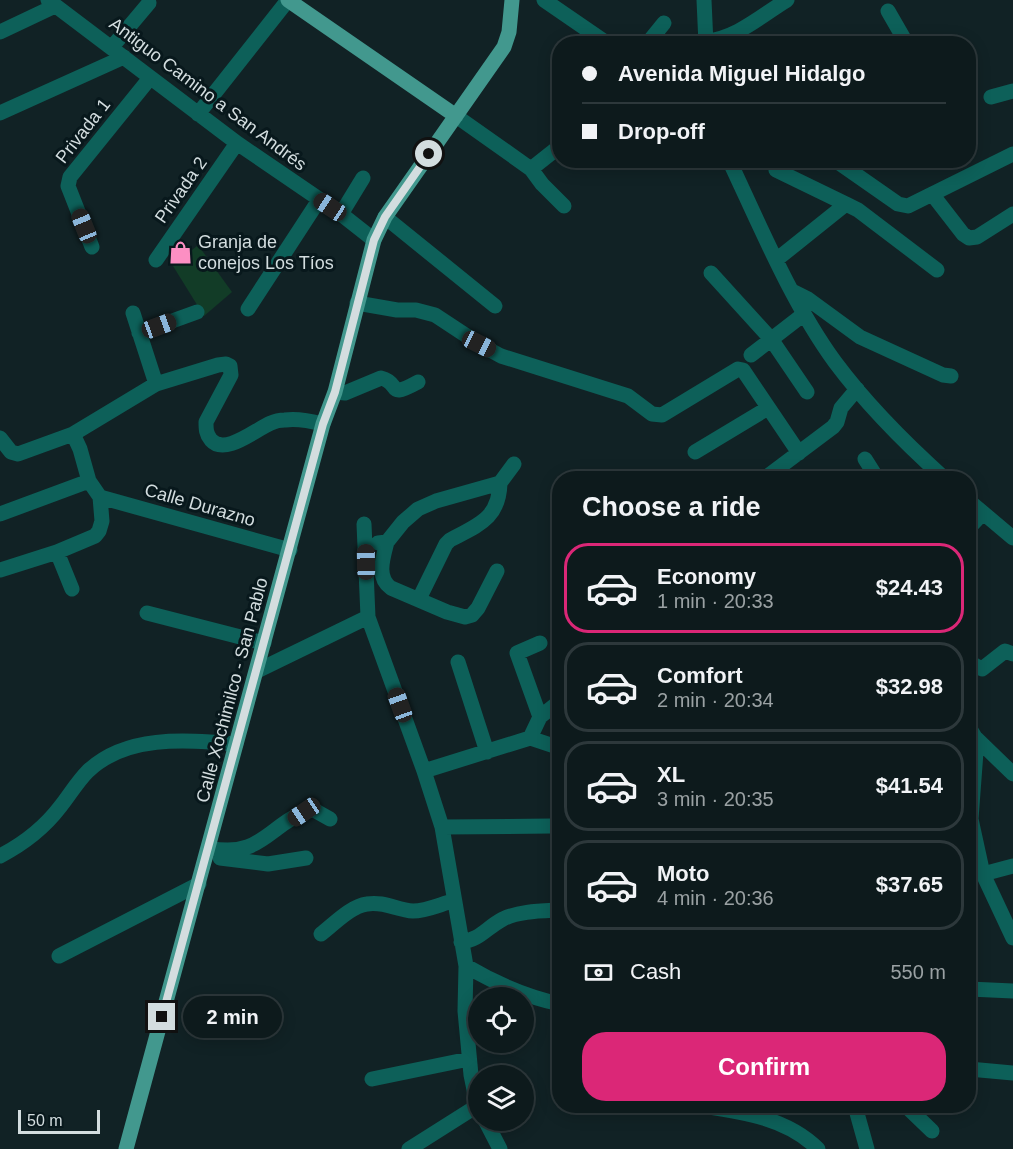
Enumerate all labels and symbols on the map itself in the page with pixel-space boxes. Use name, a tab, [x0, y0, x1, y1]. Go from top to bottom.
street label: Antiguo Camino a San Andrés	[106, 13, 310, 175]
street label: Privada 1	[52, 95, 114, 167]
route start	[415, 140, 442, 167]
street label: Privada 2	[151, 153, 211, 227]
car	[310, 190, 350, 224]
car	[69, 206, 99, 246]
place label: Granja de conejos Los Tíos	[198, 232, 334, 273]
shop icon: Granja de conejos Los Tíos	[167, 239, 193, 265]
car	[139, 311, 179, 341]
car	[459, 328, 499, 360]
street label: Calle Durazno	[142, 480, 258, 530]
car	[357, 544, 375, 580]
street label: Calle Xochimilco - San Pablo	[192, 575, 272, 805]
car	[385, 685, 415, 725]
car	[284, 794, 324, 830]
callout: 2 min	[183, 996, 282, 1038]
route end	[148, 1003, 175, 1030]
scale bar	[18, 1107, 100, 1134]

